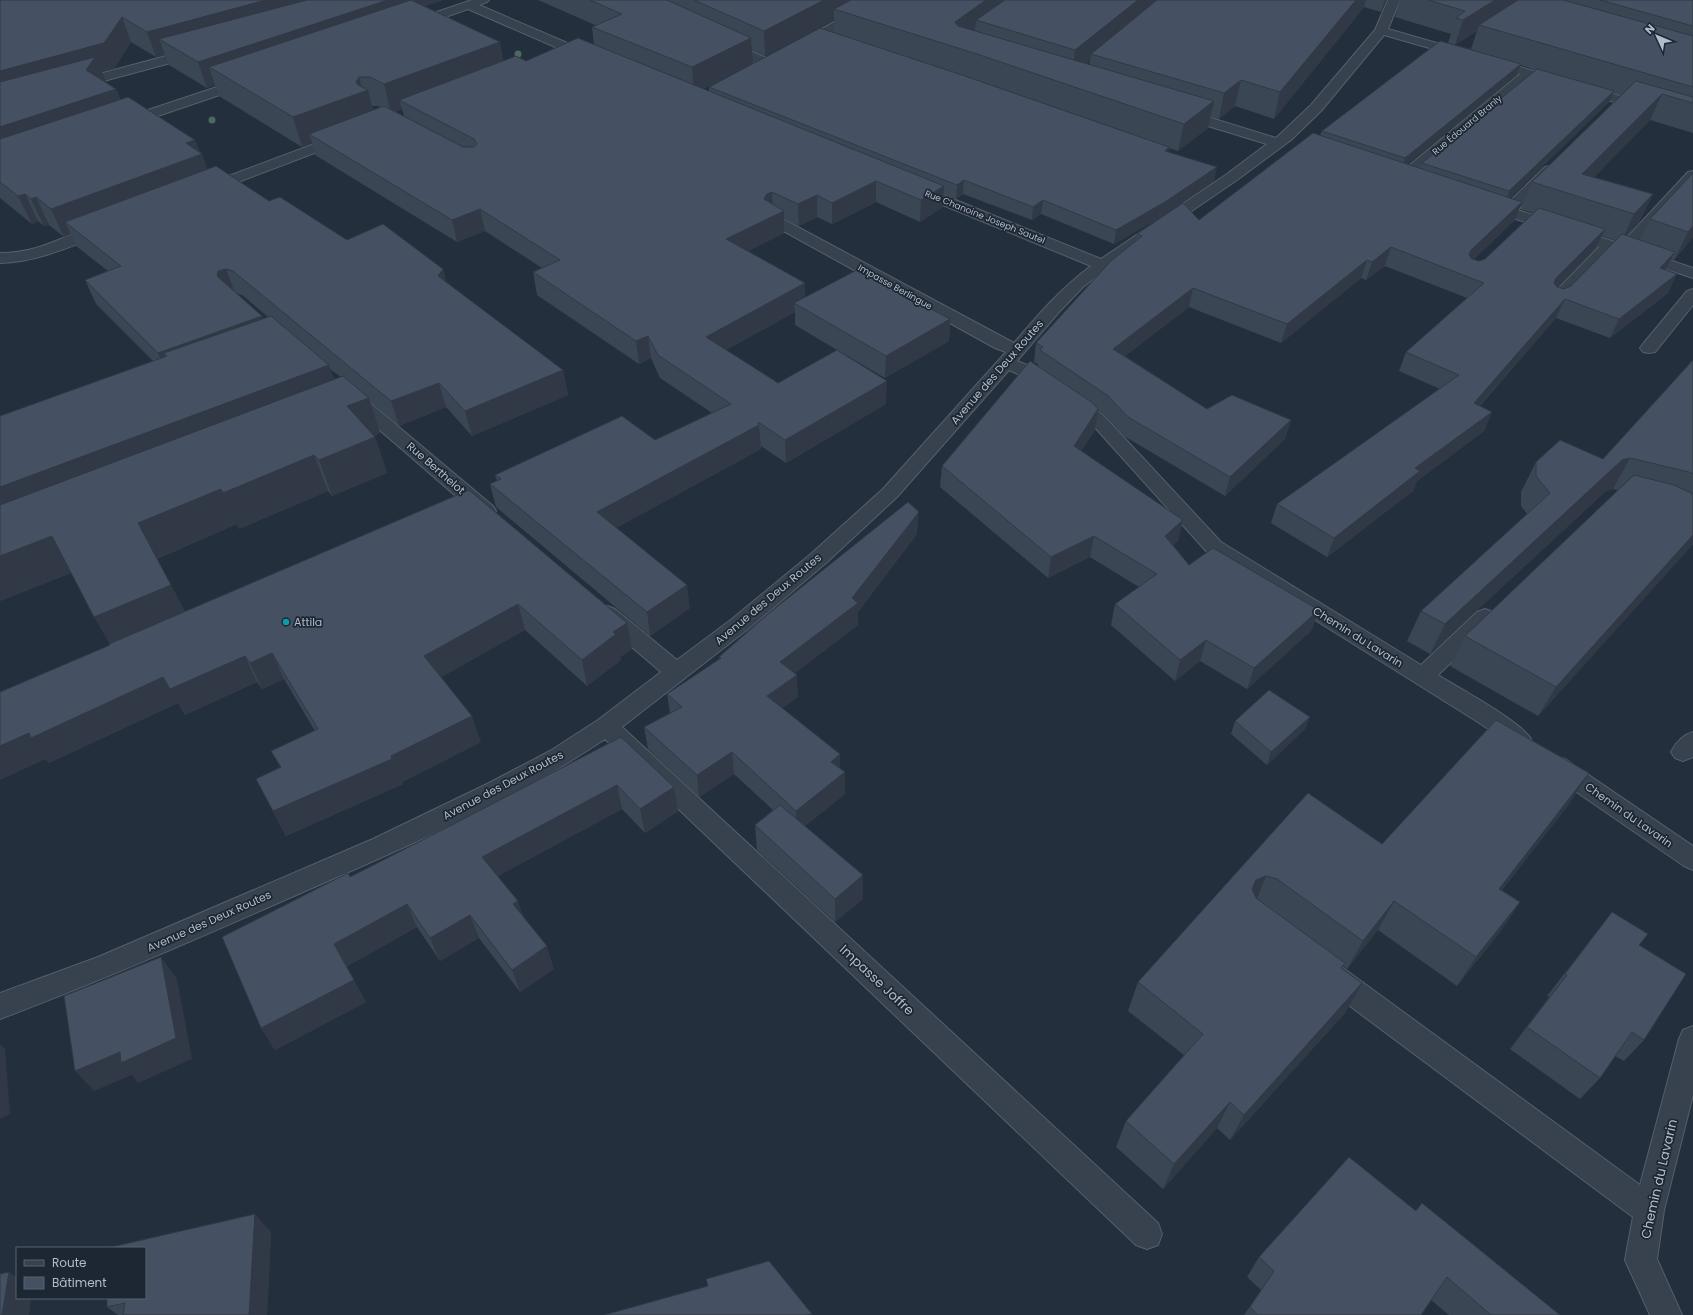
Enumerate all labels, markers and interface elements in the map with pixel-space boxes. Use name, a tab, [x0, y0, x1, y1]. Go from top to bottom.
north arrow	[1637, 16, 1677, 56]
text: N	[1641, 21, 1658, 38]
street label: Rue Édouard Branly	[1430, 92, 1504, 158]
street label: Rue Chanoine Joseph Sautel	[923, 187, 1047, 247]
street label: Impasse Berlingue	[856, 262, 935, 313]
street label: Avenue des Deux Routes	[947, 316, 1047, 428]
street label: Rue Berthelot	[403, 438, 469, 498]
street label: Avenue des Deux Routes	[711, 550, 825, 648]
street label: Chemin du Lavarin	[1310, 603, 1406, 671]
place label: Attila	[294, 614, 322, 630]
marker: Attila	[281, 617, 291, 627]
street label: Avenue des Deux Routes	[440, 746, 566, 824]
street label: Chemin du Lavarin	[1582, 779, 1676, 851]
street label: Avenue des Deux Routes	[144, 886, 274, 956]
street label: Impasse Joffre	[835, 940, 919, 1020]
street label: Chemin du Lavarin	[1636, 1117, 1682, 1241]
legend	[16, 1247, 146, 1299]
text: Route	[52, 1254, 86, 1271]
text: Bâtiment	[52, 1274, 107, 1291]

